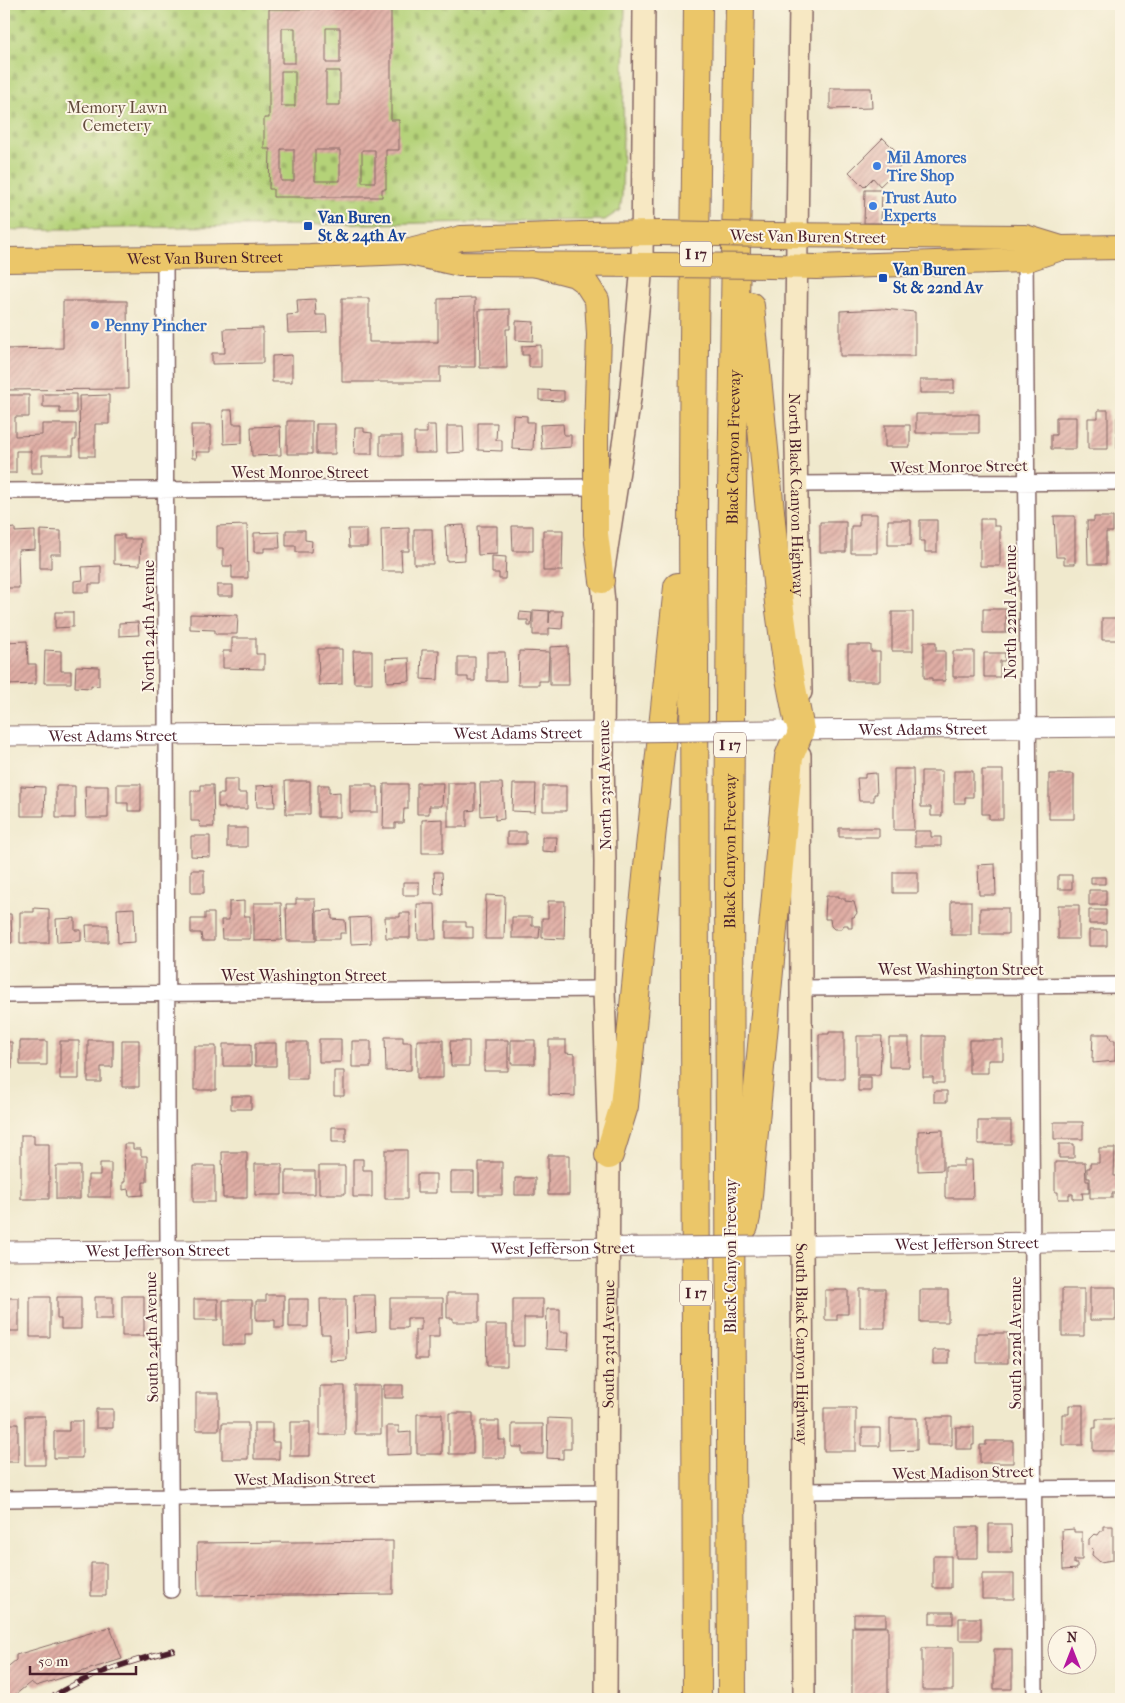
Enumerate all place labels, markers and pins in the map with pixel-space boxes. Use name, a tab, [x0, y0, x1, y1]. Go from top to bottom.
place label: Mil Amores Tire Shop	[886, 148, 966, 186]
marker: Mil Amores Tire Shop	[871, 160, 883, 172]
place label: Trust Auto Experts	[882, 188, 957, 226]
marker: Trust Auto Experts	[867, 200, 879, 212]
place label: Van Buren St & 24th Av	[317, 208, 407, 246]
marker: Van Buren St & 24th Av	[302, 220, 314, 232]
place label: Van Buren St & 22nd Av	[892, 260, 984, 297]
marker: Van Buren St & 22nd Av	[877, 272, 889, 284]
place label: Penny Pincher	[105, 316, 208, 336]
marker: Penny Pincher	[89, 319, 101, 331]

